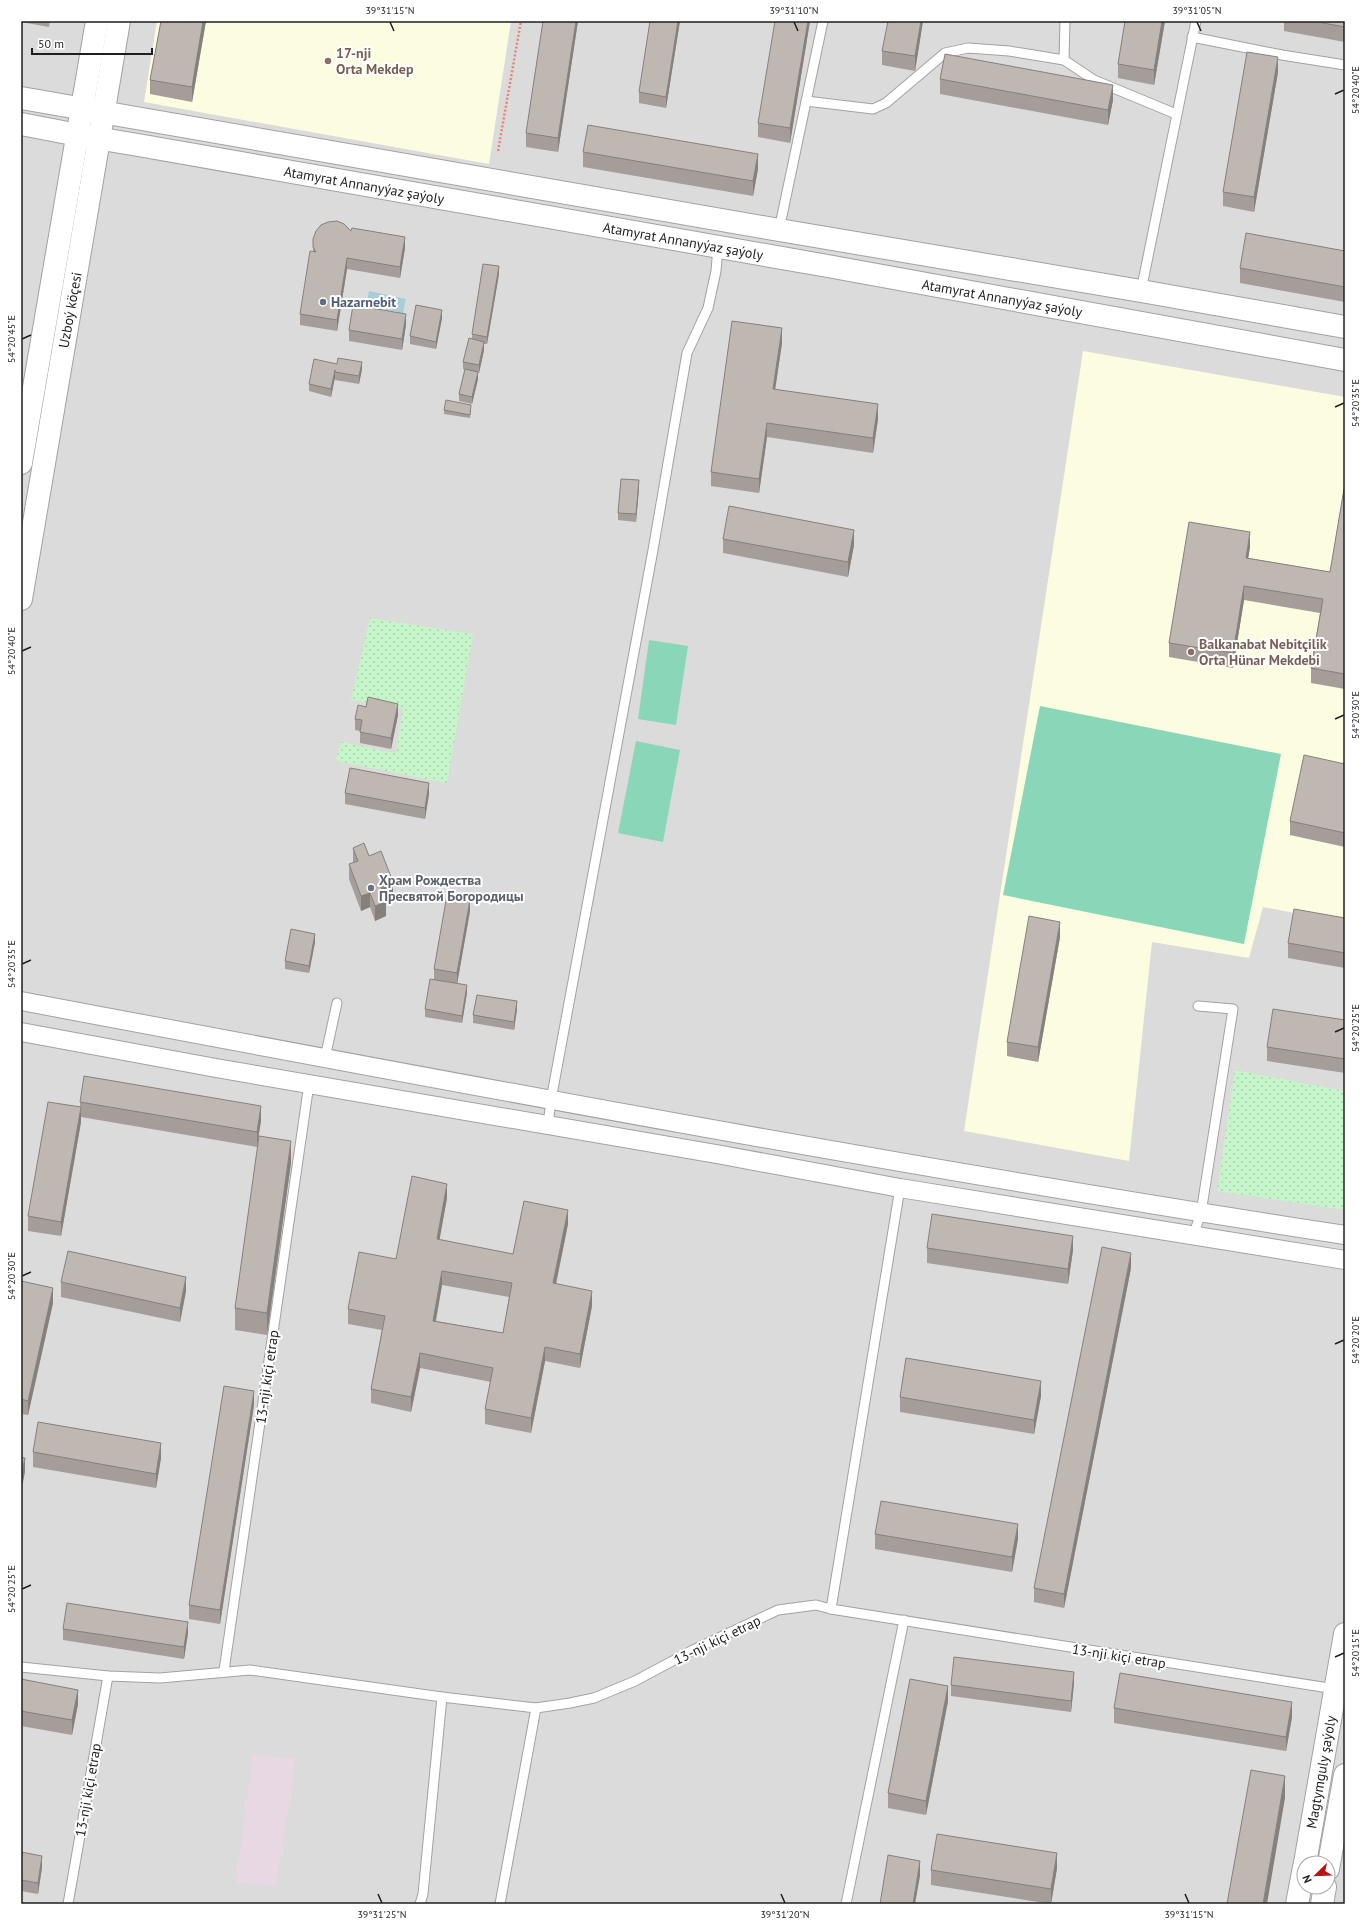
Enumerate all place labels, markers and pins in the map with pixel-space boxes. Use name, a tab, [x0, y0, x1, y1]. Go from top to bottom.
place label: 17-nji Orta Mekdep	[336, 44, 414, 78]
marker: 17-nji Orta Mekdep	[323, 56, 333, 66]
place label: Hazarnebit	[331, 293, 396, 311]
marker: Hazarnebit	[318, 297, 328, 307]
place label: Balkanabat Nebitçilik Orta Hünar Mekdebi	[1199, 635, 1327, 669]
marker: Balkanabat Nebitçilik Orta Hünar Mekdebi	[1186, 647, 1196, 657]
place label: Храм Рождества Пресвятой Богородицы	[379, 871, 524, 905]
marker: Храм Рождества Пресвятой Богородицы	[366, 883, 376, 893]

